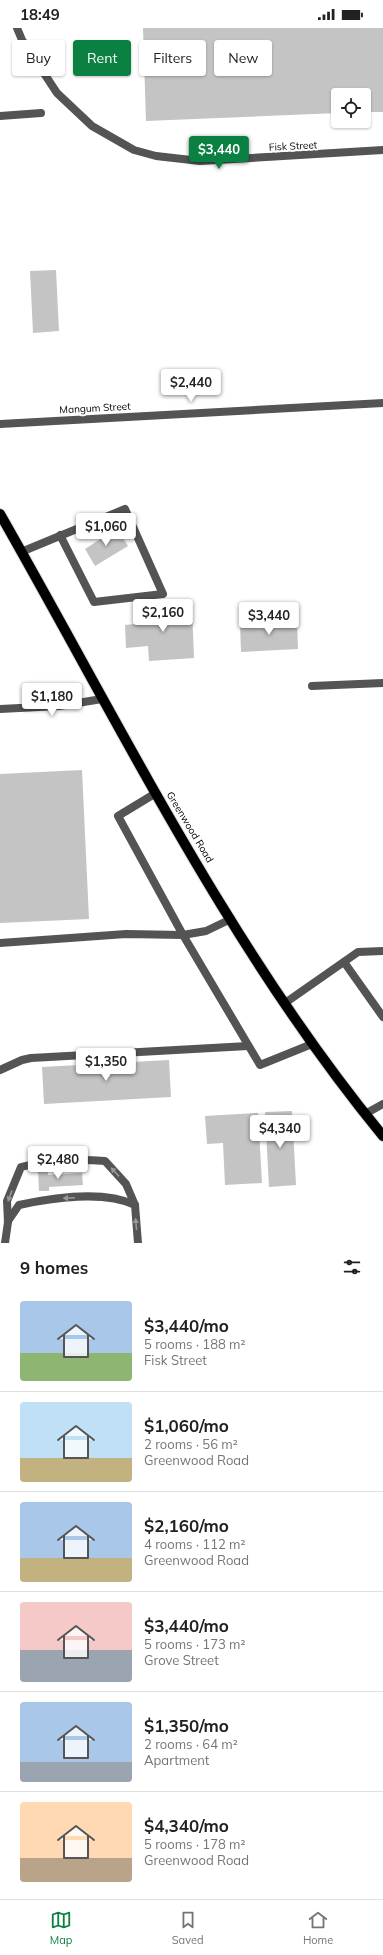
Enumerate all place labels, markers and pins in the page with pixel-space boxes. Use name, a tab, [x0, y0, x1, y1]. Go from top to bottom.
pin: $3,440	[186, 136, 252, 170]
pin: $2,440	[158, 369, 224, 403]
pin: $1,060	[73, 513, 139, 547]
pin: $2,160	[130, 599, 196, 633]
pin: $3,440	[236, 602, 302, 636]
pin: $1,180	[19, 683, 85, 717]
pin: $1,350	[73, 1048, 139, 1082]
pin: $4,340	[247, 1115, 313, 1149]
pin: $2,480	[25, 1146, 91, 1180]

